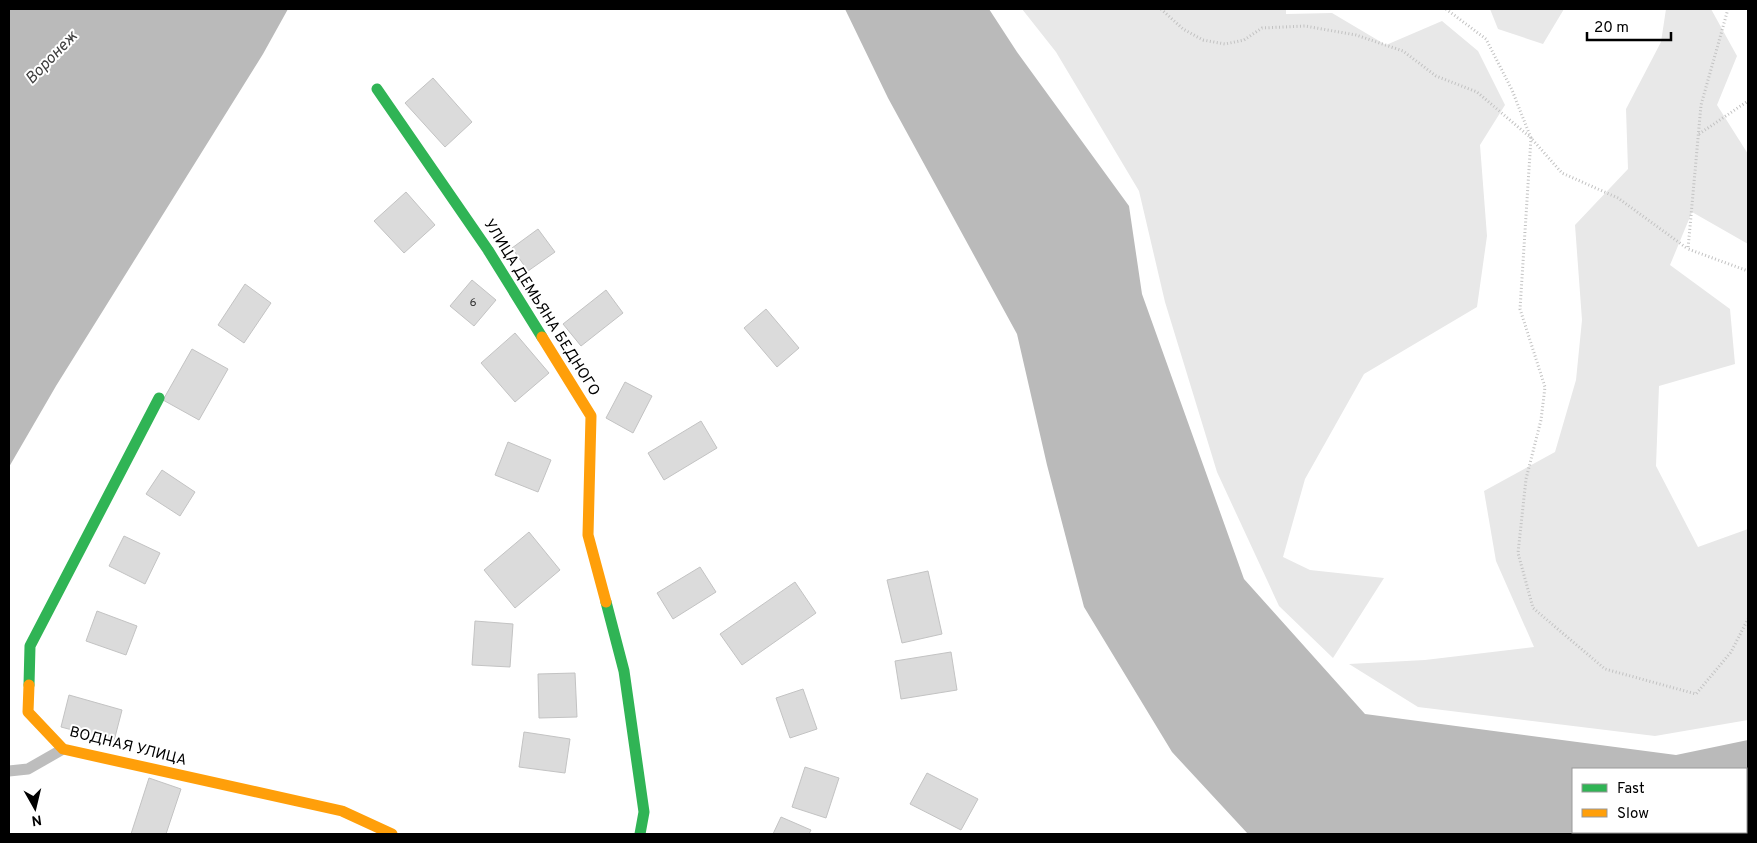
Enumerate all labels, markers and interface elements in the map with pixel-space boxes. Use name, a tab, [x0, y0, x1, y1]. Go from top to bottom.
scale bar	[1587, 10, 1671, 42]
text: 20 m	[1594, 19, 1629, 38]
water label: Воронеж	[22, 27, 83, 89]
street label: УЛИЦА ДЕМЬЯНА БЕДНОГО	[479, 216, 603, 400]
house number: 6	[469, 295, 477, 311]
street label: ВОДНАЯ УЛИЦА	[67, 723, 189, 771]
legend	[1572, 768, 1747, 833]
text: Fast	[1617, 780, 1645, 799]
north arrow	[10, 783, 60, 833]
text: Slow	[1617, 805, 1649, 824]
text: N	[30, 810, 43, 829]

